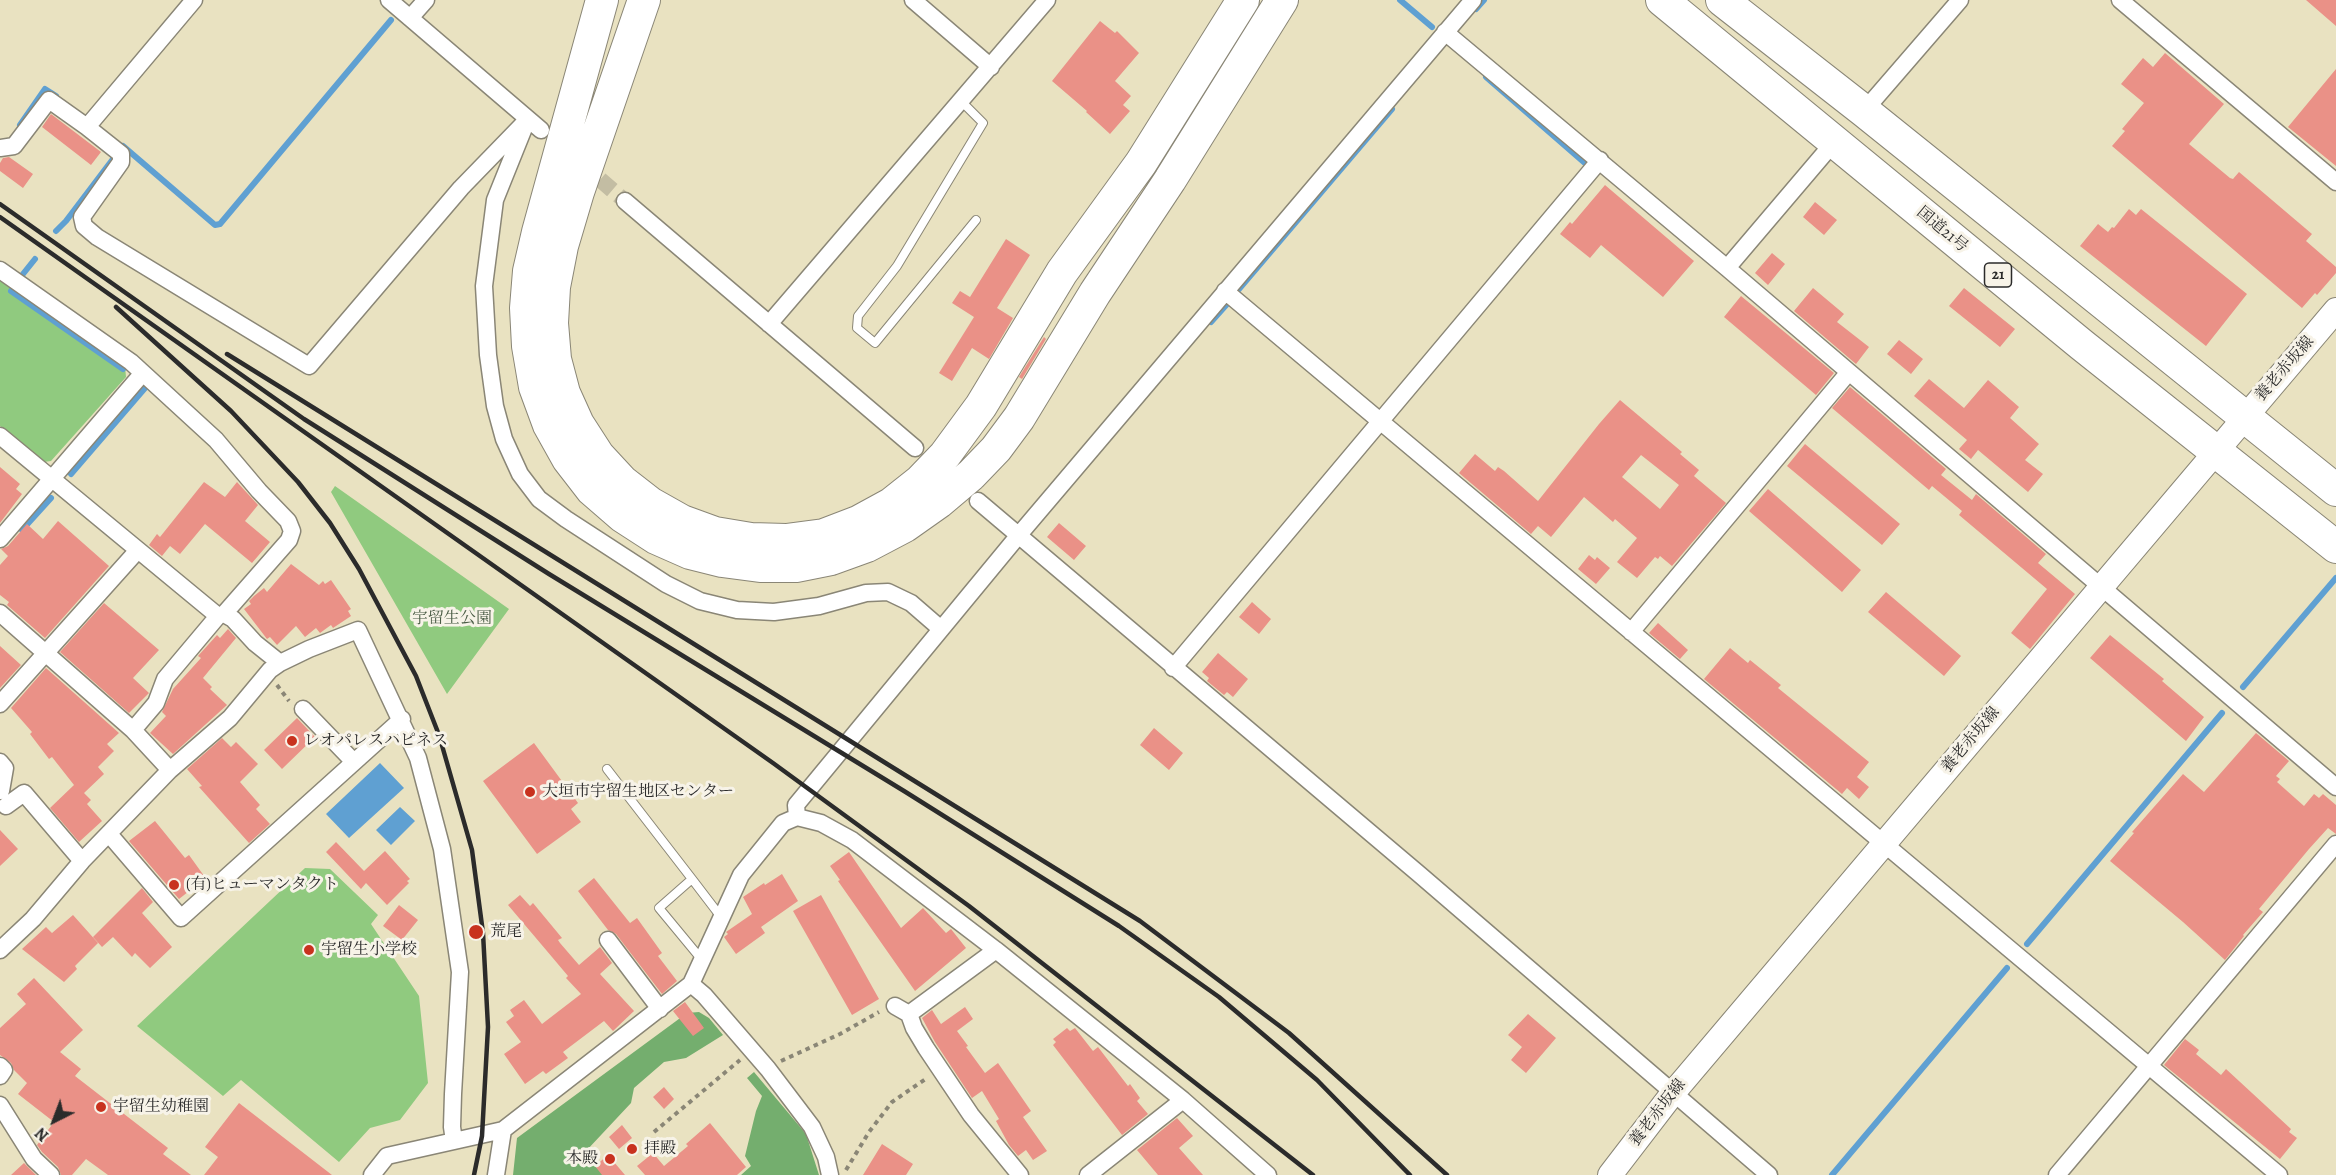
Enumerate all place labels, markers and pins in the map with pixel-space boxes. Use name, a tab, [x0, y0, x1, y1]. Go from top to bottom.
place label: レオパレスハピネス	[304, 731, 448, 751]
marker: レオパレスハピネス	[285, 734, 299, 748]
place label: 大垣市宇留生地区センター	[542, 782, 734, 802]
marker: 大垣市宇留生地区センター	[523, 785, 537, 799]
place label: (有)ヒューマンタクト	[186, 875, 339, 895]
marker: (有)ヒューマンタクト	[167, 878, 181, 892]
place label: 荒尾	[490, 922, 522, 942]
marker: 荒尾	[467, 923, 485, 941]
place label: 宇留生小学校	[321, 940, 417, 960]
marker: 宇留生小学校	[302, 943, 316, 957]
place label: 宇留生幼稚園	[113, 1097, 209, 1117]
marker: 宇留生幼稚園	[94, 1100, 108, 1114]
place label: 拝殿	[644, 1139, 676, 1159]
marker: 拝殿	[625, 1142, 639, 1156]
place label: 本殿	[566, 1149, 598, 1169]
marker: 本殿	[603, 1152, 617, 1166]

